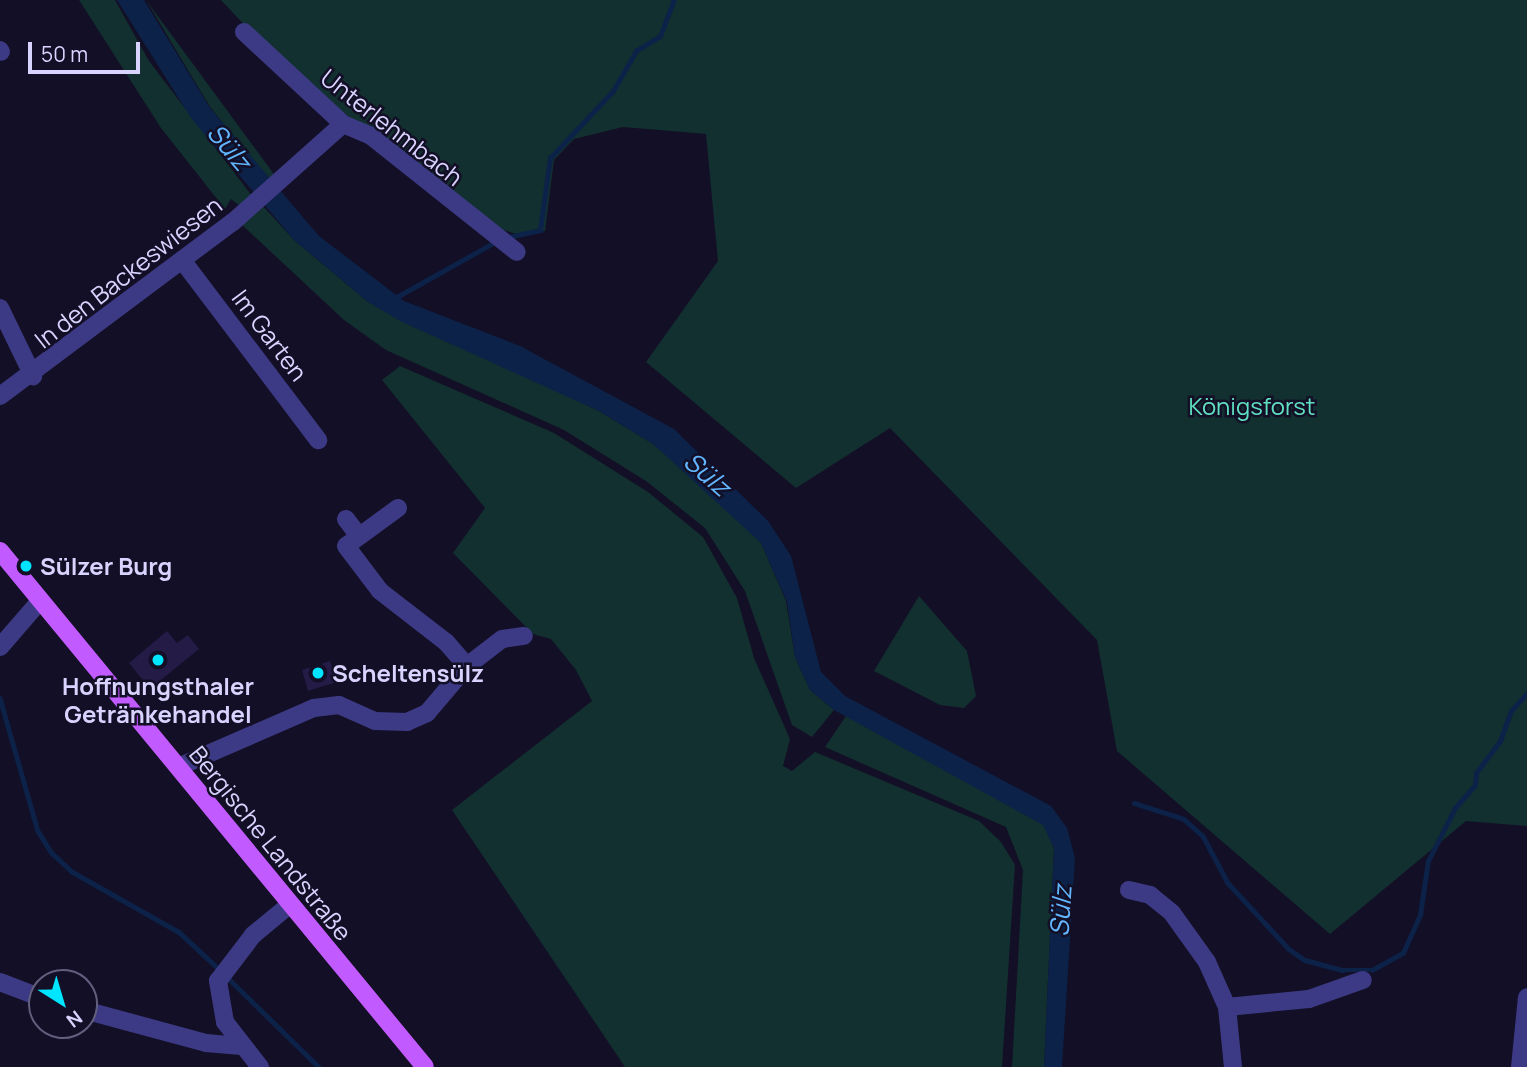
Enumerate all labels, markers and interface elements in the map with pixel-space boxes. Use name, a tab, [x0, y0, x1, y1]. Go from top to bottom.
scale bar	[32, 28, 144, 72]
text: 50 m	[41, 40, 88, 68]
street label: Unterlehmbach	[315, 63, 469, 191]
water label: Sülz	[201, 117, 257, 177]
street label: In den Backeswiesen	[29, 190, 227, 354]
street label: Im Garten	[226, 284, 314, 386]
park label: Königsforst	[1189, 392, 1315, 420]
water label: Sülz	[677, 445, 737, 503]
place label: Sülzer Burg	[40, 552, 172, 580]
marker: Sülzer Burg	[18, 558, 34, 574]
marker: Hoffnungsthaler Getränkehandel	[150, 652, 166, 668]
place label: Scheltensülz	[332, 659, 484, 687]
marker: Scheltensülz	[310, 665, 326, 681]
place label: Hoffnungsthaler Getränkehandel	[62, 672, 254, 728]
street label: Bergische Landstraße	[184, 740, 358, 946]
water label: Sülz	[1044, 884, 1078, 938]
north arrow	[28, 969, 98, 1039]
text: N	[61, 1005, 88, 1034]

